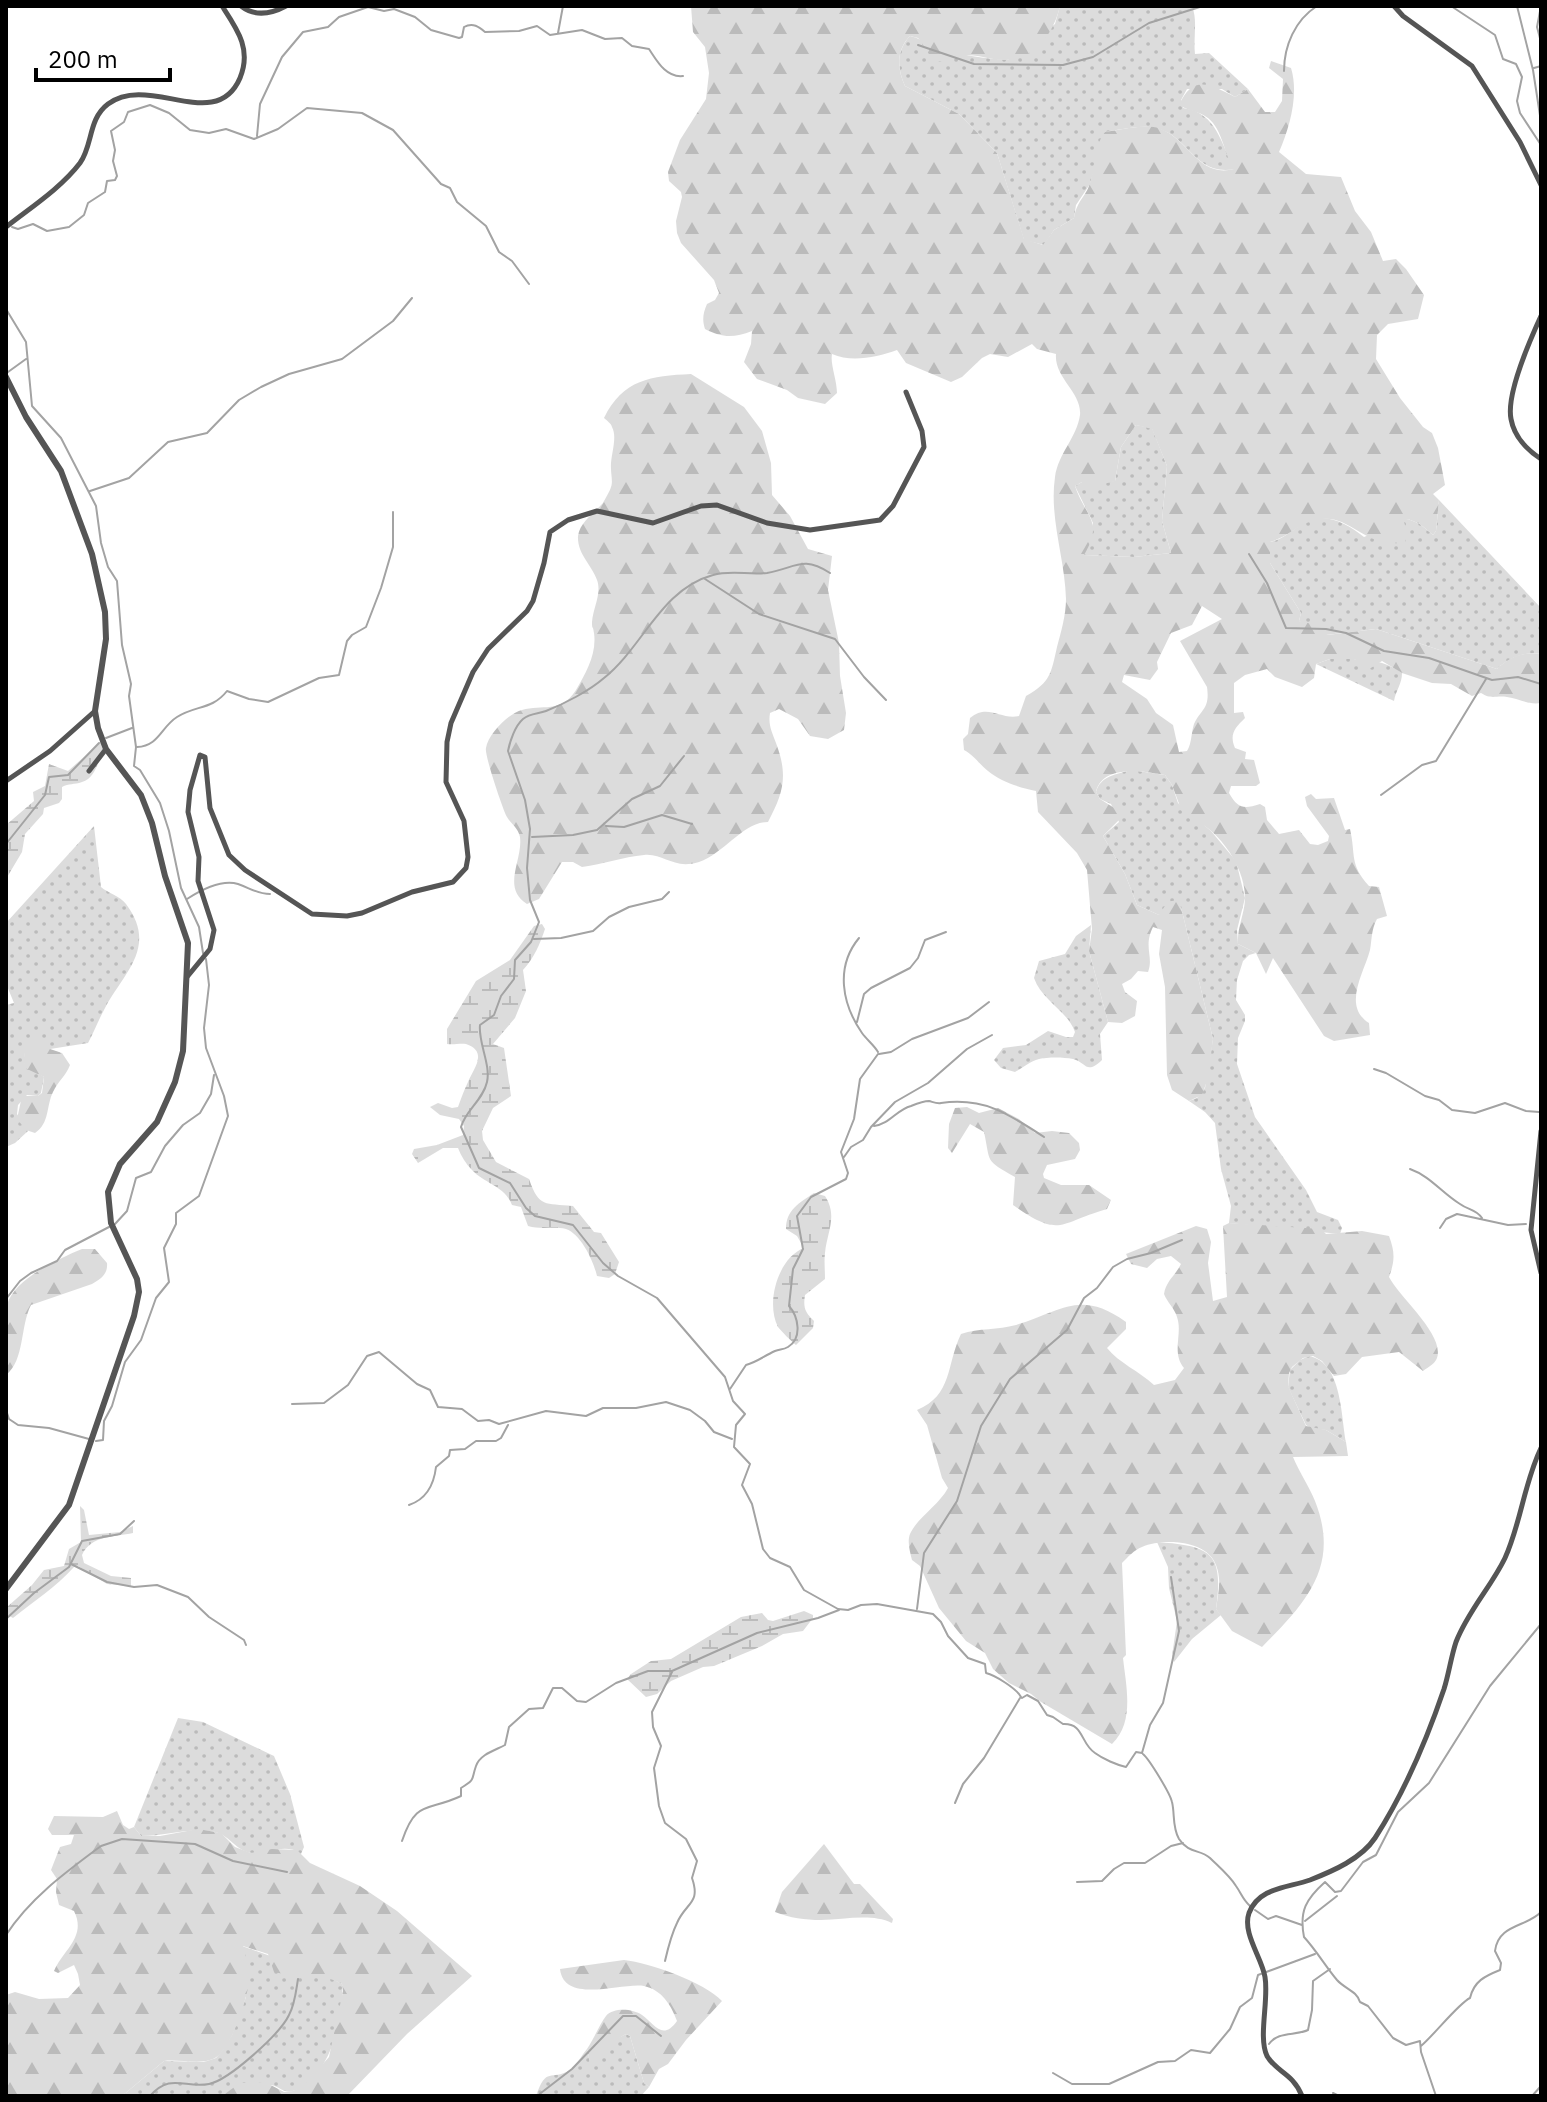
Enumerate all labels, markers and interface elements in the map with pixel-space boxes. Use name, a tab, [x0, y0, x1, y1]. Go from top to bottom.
scale bar	[36, 32, 170, 82]
text: 200 m	[48, 43, 118, 75]

